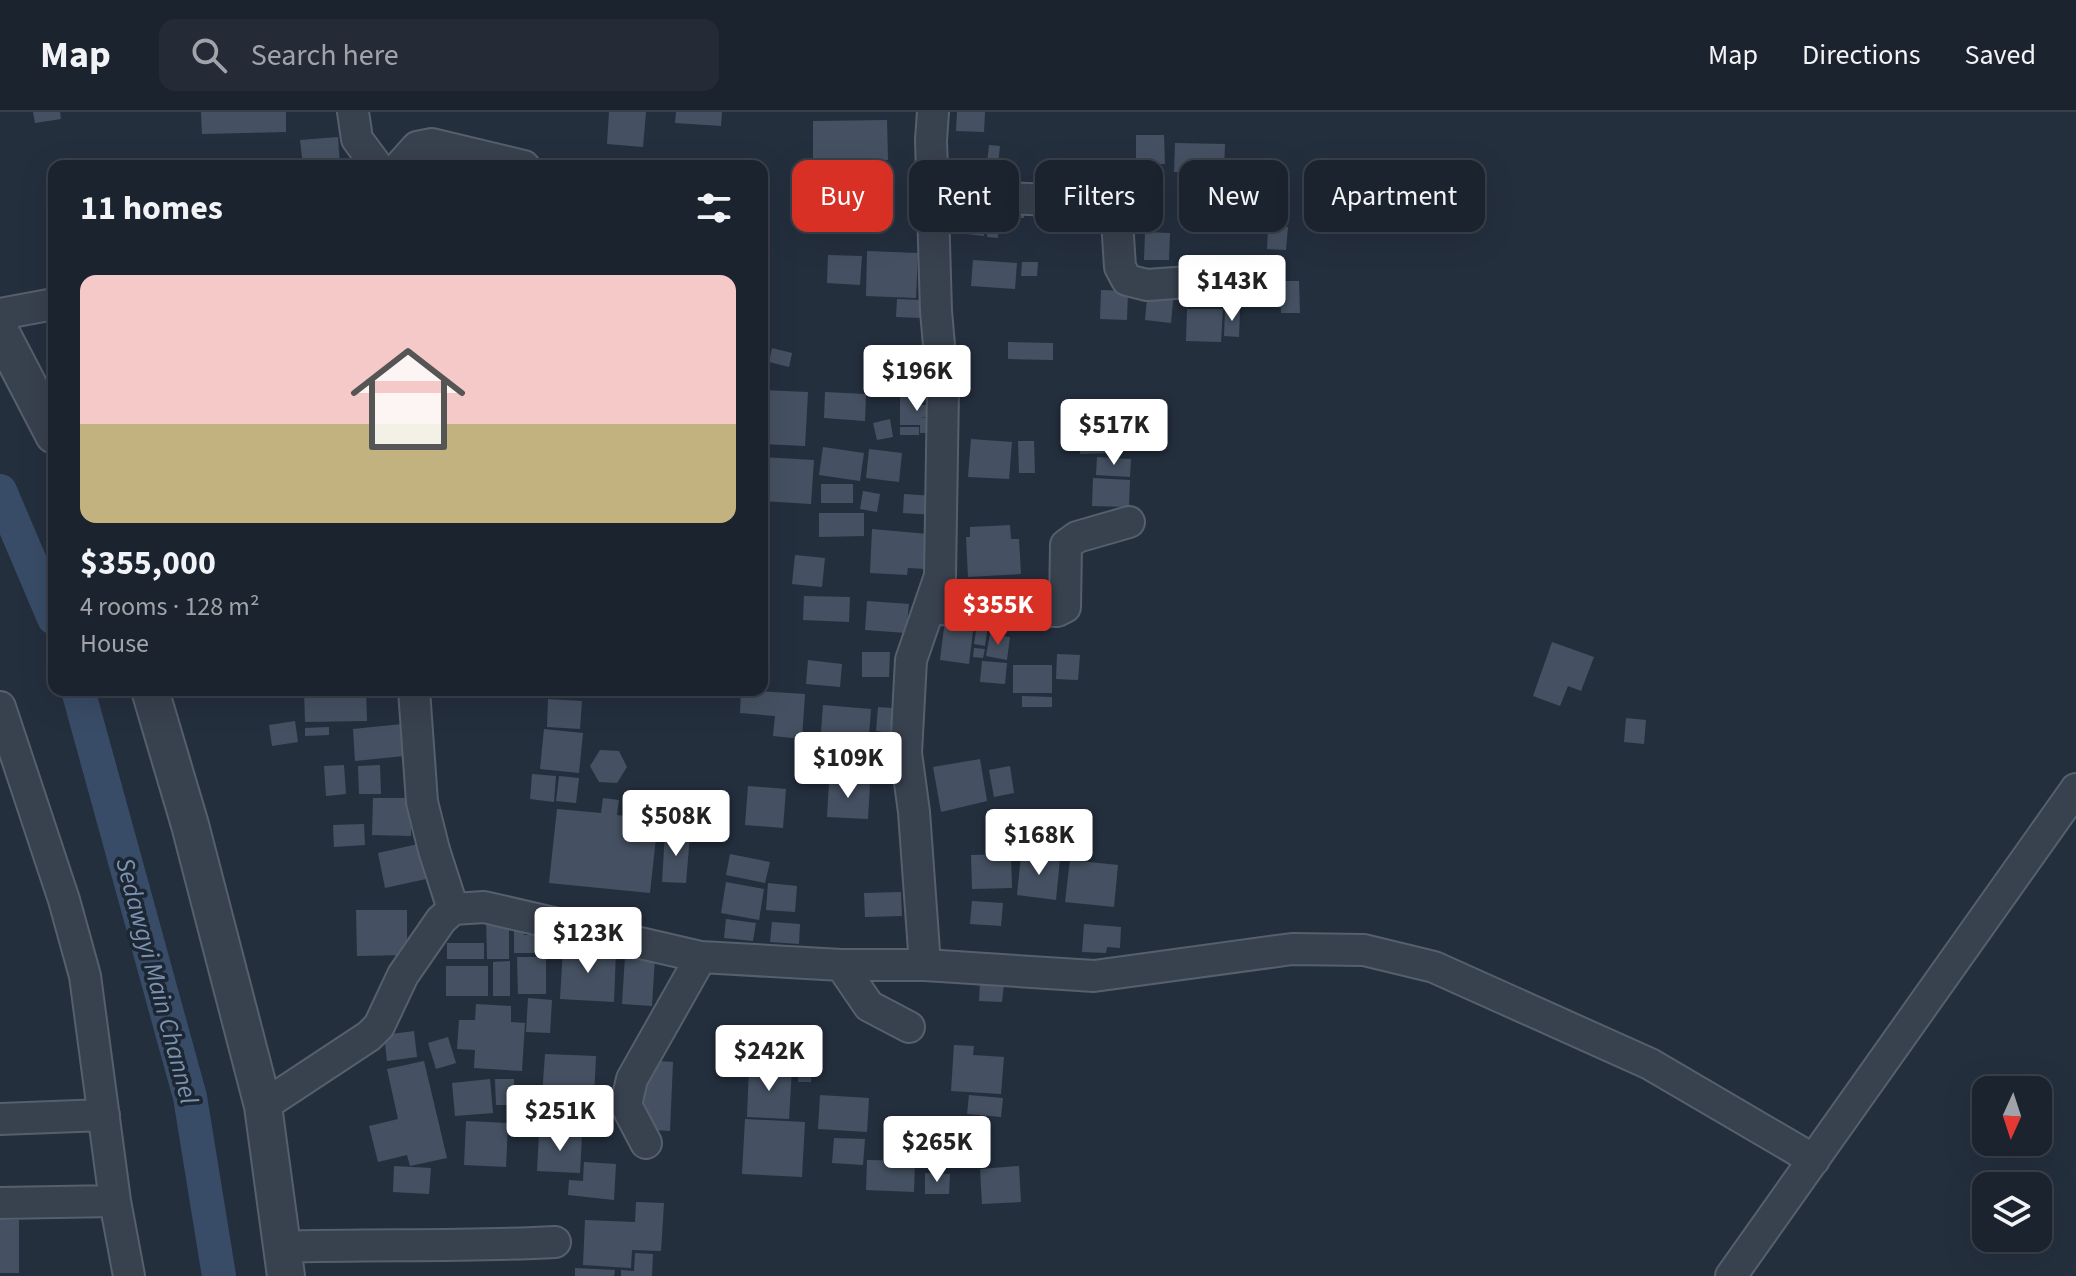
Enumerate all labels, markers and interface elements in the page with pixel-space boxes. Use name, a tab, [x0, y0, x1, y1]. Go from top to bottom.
search box	[159, 19, 719, 91]
text: Map	[40, 28, 111, 82]
icon: search	[187, 33, 231, 77]
text: Search here	[251, 34, 399, 77]
text: Map	[1708, 35, 1758, 75]
text: Directions	[1802, 35, 1921, 75]
text: Saved	[1965, 35, 2036, 75]
chip: Buy	[792, 160, 893, 232]
chip: Rent	[909, 160, 1019, 232]
chip: Filters	[1035, 160, 1163, 232]
chip: New	[1179, 160, 1288, 232]
chip: Apartment	[1304, 160, 1485, 232]
text: 11 homes	[80, 184, 223, 233]
icon: filters	[692, 186, 736, 230]
pin: $143K	[1176, 255, 1288, 323]
text: $143K	[1197, 262, 1267, 299]
icon: home	[336, 327, 480, 471]
pin: $196K	[861, 345, 973, 413]
text: $196K	[882, 352, 952, 389]
pin: $517K	[1058, 399, 1170, 467]
text: $517K	[1079, 406, 1149, 443]
text: $355,000	[80, 539, 216, 588]
pin: $355K	[942, 579, 1054, 647]
text: $355K	[963, 586, 1033, 623]
text: 4 rooms · 128 m²	[80, 588, 259, 625]
text: House	[80, 625, 149, 662]
pin: $109K	[792, 732, 904, 800]
text: $109K	[813, 739, 883, 776]
pin: $508K	[620, 790, 732, 858]
text: $508K	[641, 797, 711, 834]
pin: $168K	[983, 809, 1095, 877]
text: $168K	[1004, 816, 1074, 853]
water label: Sedawgyi Main Channel	[106, 854, 208, 1109]
pin: $123K	[532, 907, 644, 975]
text: $123K	[553, 914, 623, 951]
pin: $242K	[713, 1025, 825, 1093]
text: $242K	[734, 1032, 804, 1069]
north arrow	[1972, 1076, 2052, 1156]
map controls	[1972, 1076, 2052, 1252]
pin: $251K	[504, 1085, 616, 1153]
text: $251K	[525, 1092, 595, 1129]
pin: $265K	[881, 1116, 993, 1184]
text: $265K	[902, 1123, 972, 1160]
button: layers	[1972, 1172, 2052, 1252]

